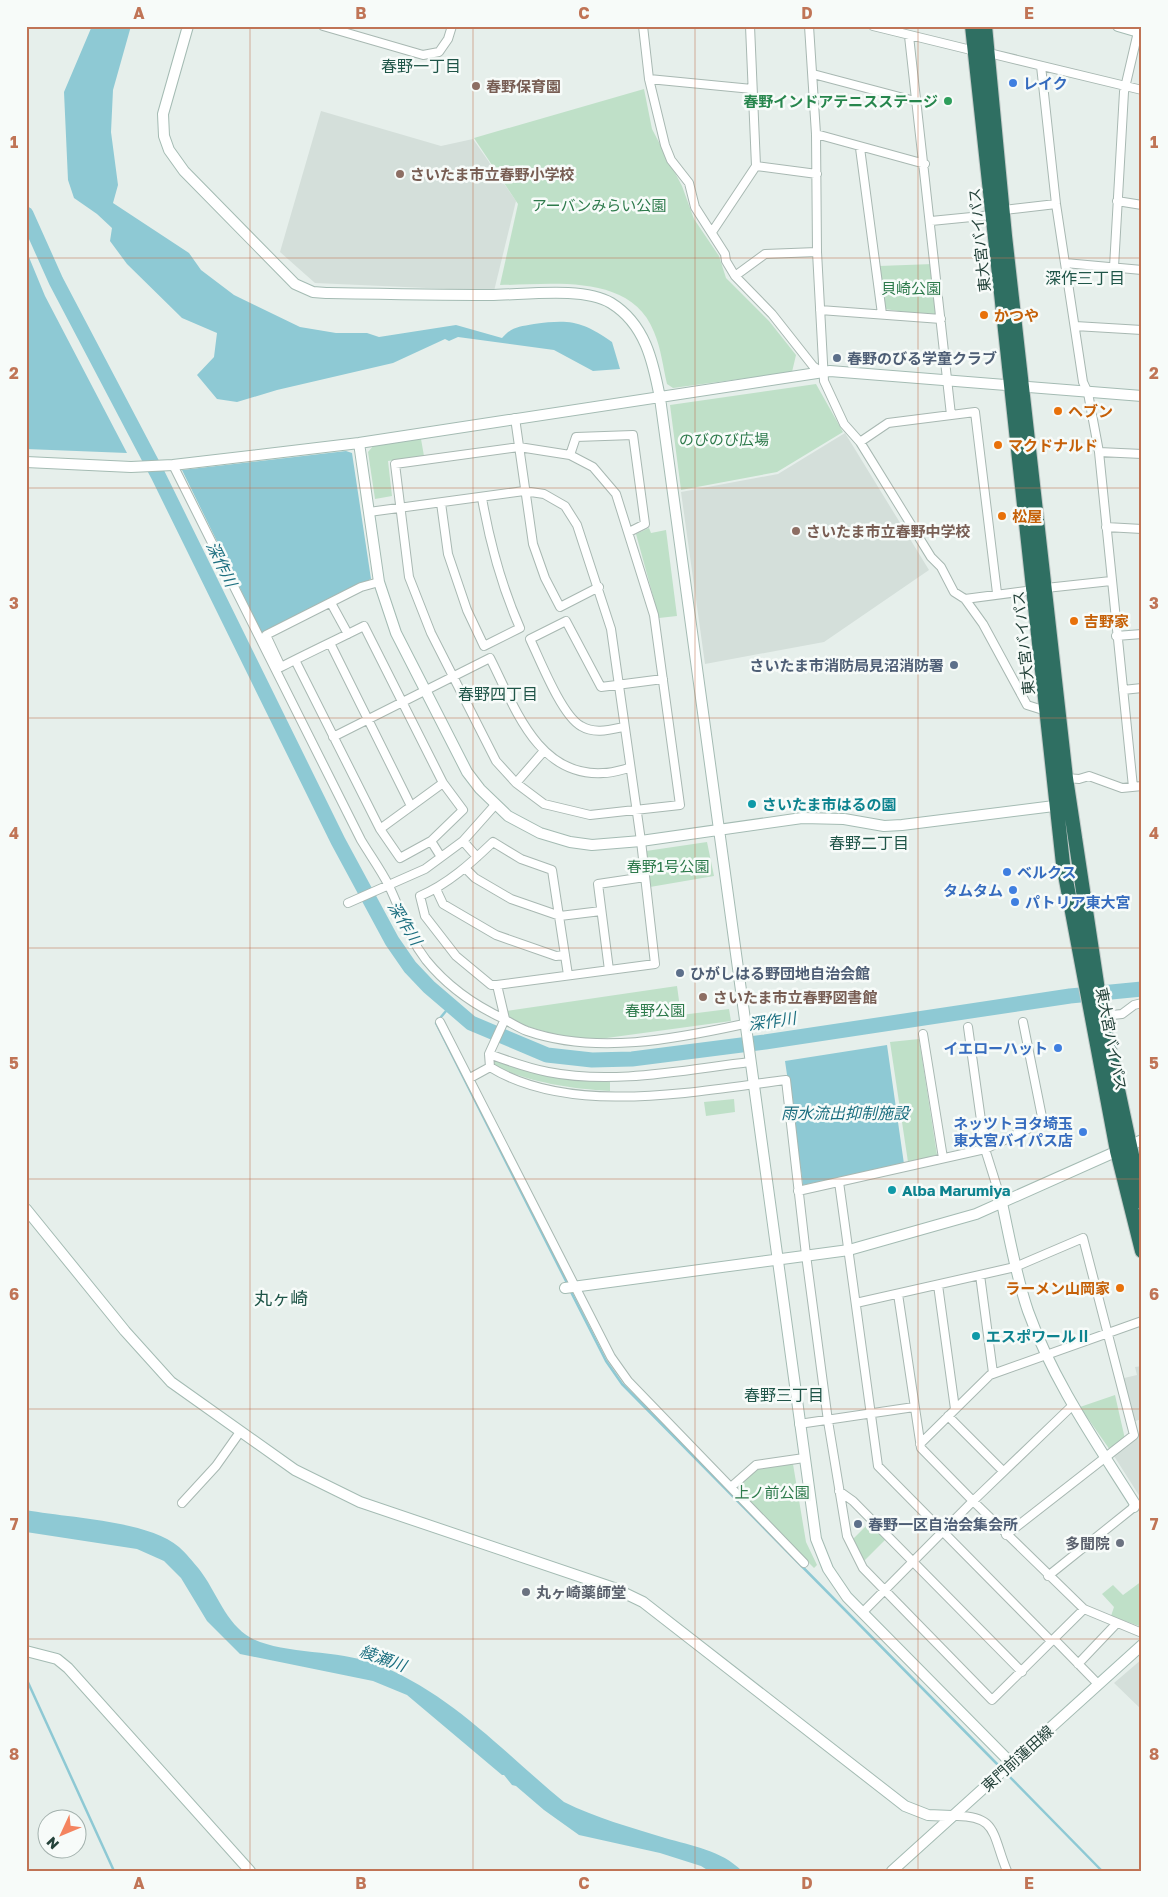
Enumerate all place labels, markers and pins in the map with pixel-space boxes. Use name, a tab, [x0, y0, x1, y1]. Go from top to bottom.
place label: レイク	[1023, 74, 1068, 92]
place label: 春野保育園	[486, 77, 561, 95]
marker: レイク	[1007, 77, 1019, 89]
marker: 春野保育園	[470, 80, 482, 92]
place label: 春野インドアテニスステージ	[743, 92, 938, 110]
marker: 春野インドアテニスステージ	[942, 95, 954, 107]
place label: さいたま市立春野小学校	[410, 165, 575, 183]
marker: さいたま市立春野小学校	[394, 168, 406, 180]
place label: かつや	[994, 306, 1039, 324]
marker: かつや	[978, 309, 990, 321]
place label: 春野のびる学童クラブ	[847, 349, 997, 367]
marker: 春野のびる学童クラブ	[831, 352, 843, 364]
place label: ヘブン	[1068, 402, 1113, 420]
marker: ヘブン	[1052, 405, 1064, 417]
place label: マクドナルド	[1008, 436, 1098, 454]
marker: マクドナルド	[992, 439, 1004, 451]
place label: 松屋	[1012, 507, 1042, 525]
marker: 松屋	[996, 510, 1008, 522]
place label: さいたま市立春野中学校	[806, 522, 971, 540]
marker: さいたま市立春野中学校	[790, 525, 802, 537]
place label: 吉野家	[1084, 612, 1129, 630]
marker: 吉野家	[1068, 615, 1080, 627]
place label: さいたま市消防局見沼消防署	[749, 656, 944, 674]
marker: さいたま市消防局見沼消防署	[948, 659, 960, 671]
place label: さいたま市はるの園	[762, 795, 897, 813]
marker: さいたま市はるの園	[746, 798, 758, 810]
place label: ベルクス	[1017, 863, 1077, 881]
marker: ベルクス	[1001, 866, 1013, 878]
place label: タムタム	[943, 881, 1003, 899]
marker: タムタム	[1007, 884, 1019, 896]
place label: パトリア東大宮	[1025, 893, 1130, 911]
marker: パトリア東大宮	[1009, 896, 1021, 908]
place label: ひがしはる野団地自治会館	[690, 964, 870, 982]
marker: ひがしはる野団地自治会館	[674, 967, 686, 979]
place label: さいたま市立春野図書館	[713, 988, 878, 1006]
marker: さいたま市立春野図書館	[697, 991, 709, 1003]
place label: イエローハット	[943, 1039, 1048, 1057]
marker: イエローハット	[1052, 1042, 1064, 1054]
place label: ネッツトヨタ埼玉 東大宮バイパス店	[953, 1114, 1073, 1149]
marker: ネッツトヨタ埼玉 東大宮バイパス店	[1077, 1126, 1089, 1138]
place label: Alba Marumiya	[902, 1181, 1011, 1199]
marker: Alba Marumiya	[886, 1184, 898, 1196]
place label: ラーメン山岡家	[1006, 1279, 1110, 1297]
marker: ラーメン山岡家	[1114, 1282, 1126, 1294]
place label: エスポワールⅡ	[986, 1327, 1091, 1345]
marker: エスポワールⅡ	[970, 1330, 982, 1342]
place label: 春野一区自治会集会所	[868, 1515, 1018, 1533]
marker: 春野一区自治会集会所	[852, 1518, 864, 1530]
place label: 多聞院	[1065, 1534, 1110, 1552]
marker: 多聞院	[1114, 1537, 1126, 1549]
place label: 丸ヶ崎薬師堂	[536, 1583, 626, 1601]
marker: 丸ヶ崎薬師堂	[520, 1586, 532, 1598]

